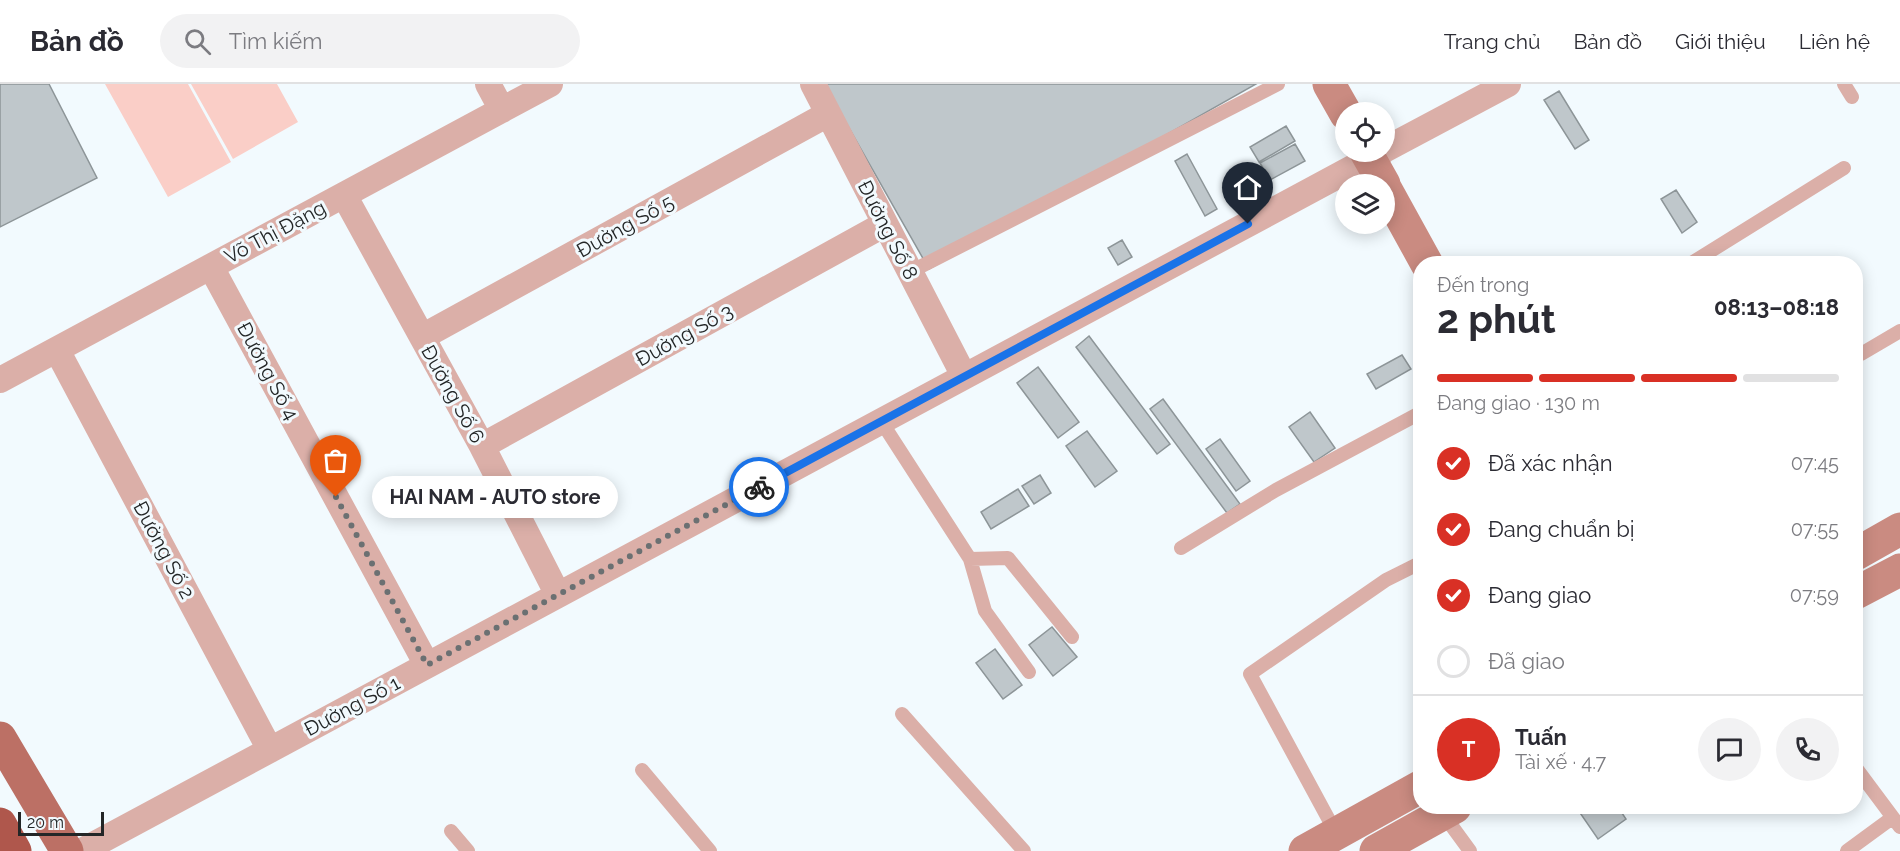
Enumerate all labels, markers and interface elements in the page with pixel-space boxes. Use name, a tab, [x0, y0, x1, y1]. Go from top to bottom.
search box	[160, 14, 580, 68]
text: Bản đồ	[30, 25, 124, 58]
icon: search	[181, 25, 214, 58]
text: Tìm kiếm	[229, 28, 322, 54]
text: Trang chủ	[1444, 29, 1540, 54]
text: Bản đồ	[1573, 29, 1642, 54]
text: Giới thiệu	[1675, 29, 1766, 54]
text: Liên hệ	[1799, 29, 1870, 54]
map controls	[1335, 102, 1395, 234]
button: locate	[1335, 102, 1395, 162]
pin	[1222, 162, 1273, 224]
icon: home	[1231, 171, 1264, 204]
button: layers	[1335, 174, 1395, 234]
street label: Đường Số 8	[853, 176, 923, 284]
street label: Đường Số 5	[572, 189, 678, 263]
street label: Võ Thị Đặng	[220, 195, 330, 269]
text: Đến trong	[1437, 273, 1529, 297]
text: 08:13–08:18	[1714, 294, 1839, 320]
text: 2 phút	[1437, 296, 1556, 342]
street label: Đường Số 3	[631, 299, 737, 371]
street label: Đường Số 4	[232, 318, 304, 424]
street label: Đường Số 6	[416, 341, 490, 447]
text: Đang giao · 130 m	[1437, 391, 1600, 415]
pin	[310, 435, 361, 497]
icon: bag	[319, 444, 352, 477]
icon: check	[1437, 447, 1470, 480]
text: Đã xác nhận	[1488, 450, 1613, 476]
text: 07:45	[1791, 451, 1839, 475]
courier	[729, 457, 789, 517]
icon: bike	[743, 471, 776, 504]
callout: HAI NAM - AUTO store	[372, 476, 618, 518]
text: HAI NAM - AUTO store	[389, 485, 601, 509]
street label: Đường Số 2	[128, 497, 200, 603]
icon: check	[1437, 513, 1470, 546]
text: Đang chuẩn bị	[1488, 516, 1635, 542]
text: 07:55	[1791, 517, 1839, 541]
icon: check	[1437, 579, 1470, 612]
text: Đang giao	[1488, 582, 1591, 608]
text: 07:59	[1790, 583, 1839, 607]
text: Đã giao	[1488, 648, 1565, 674]
street label: Đường Số 1	[300, 671, 404, 741]
button: chat	[1698, 718, 1761, 781]
button: phone	[1776, 718, 1839, 781]
text: Tuấn	[1515, 724, 1567, 750]
text: T	[1462, 736, 1475, 762]
text: Tài xế · 4.7	[1515, 750, 1606, 774]
scale bar	[18, 809, 104, 836]
text: 20 m	[27, 813, 64, 832]

